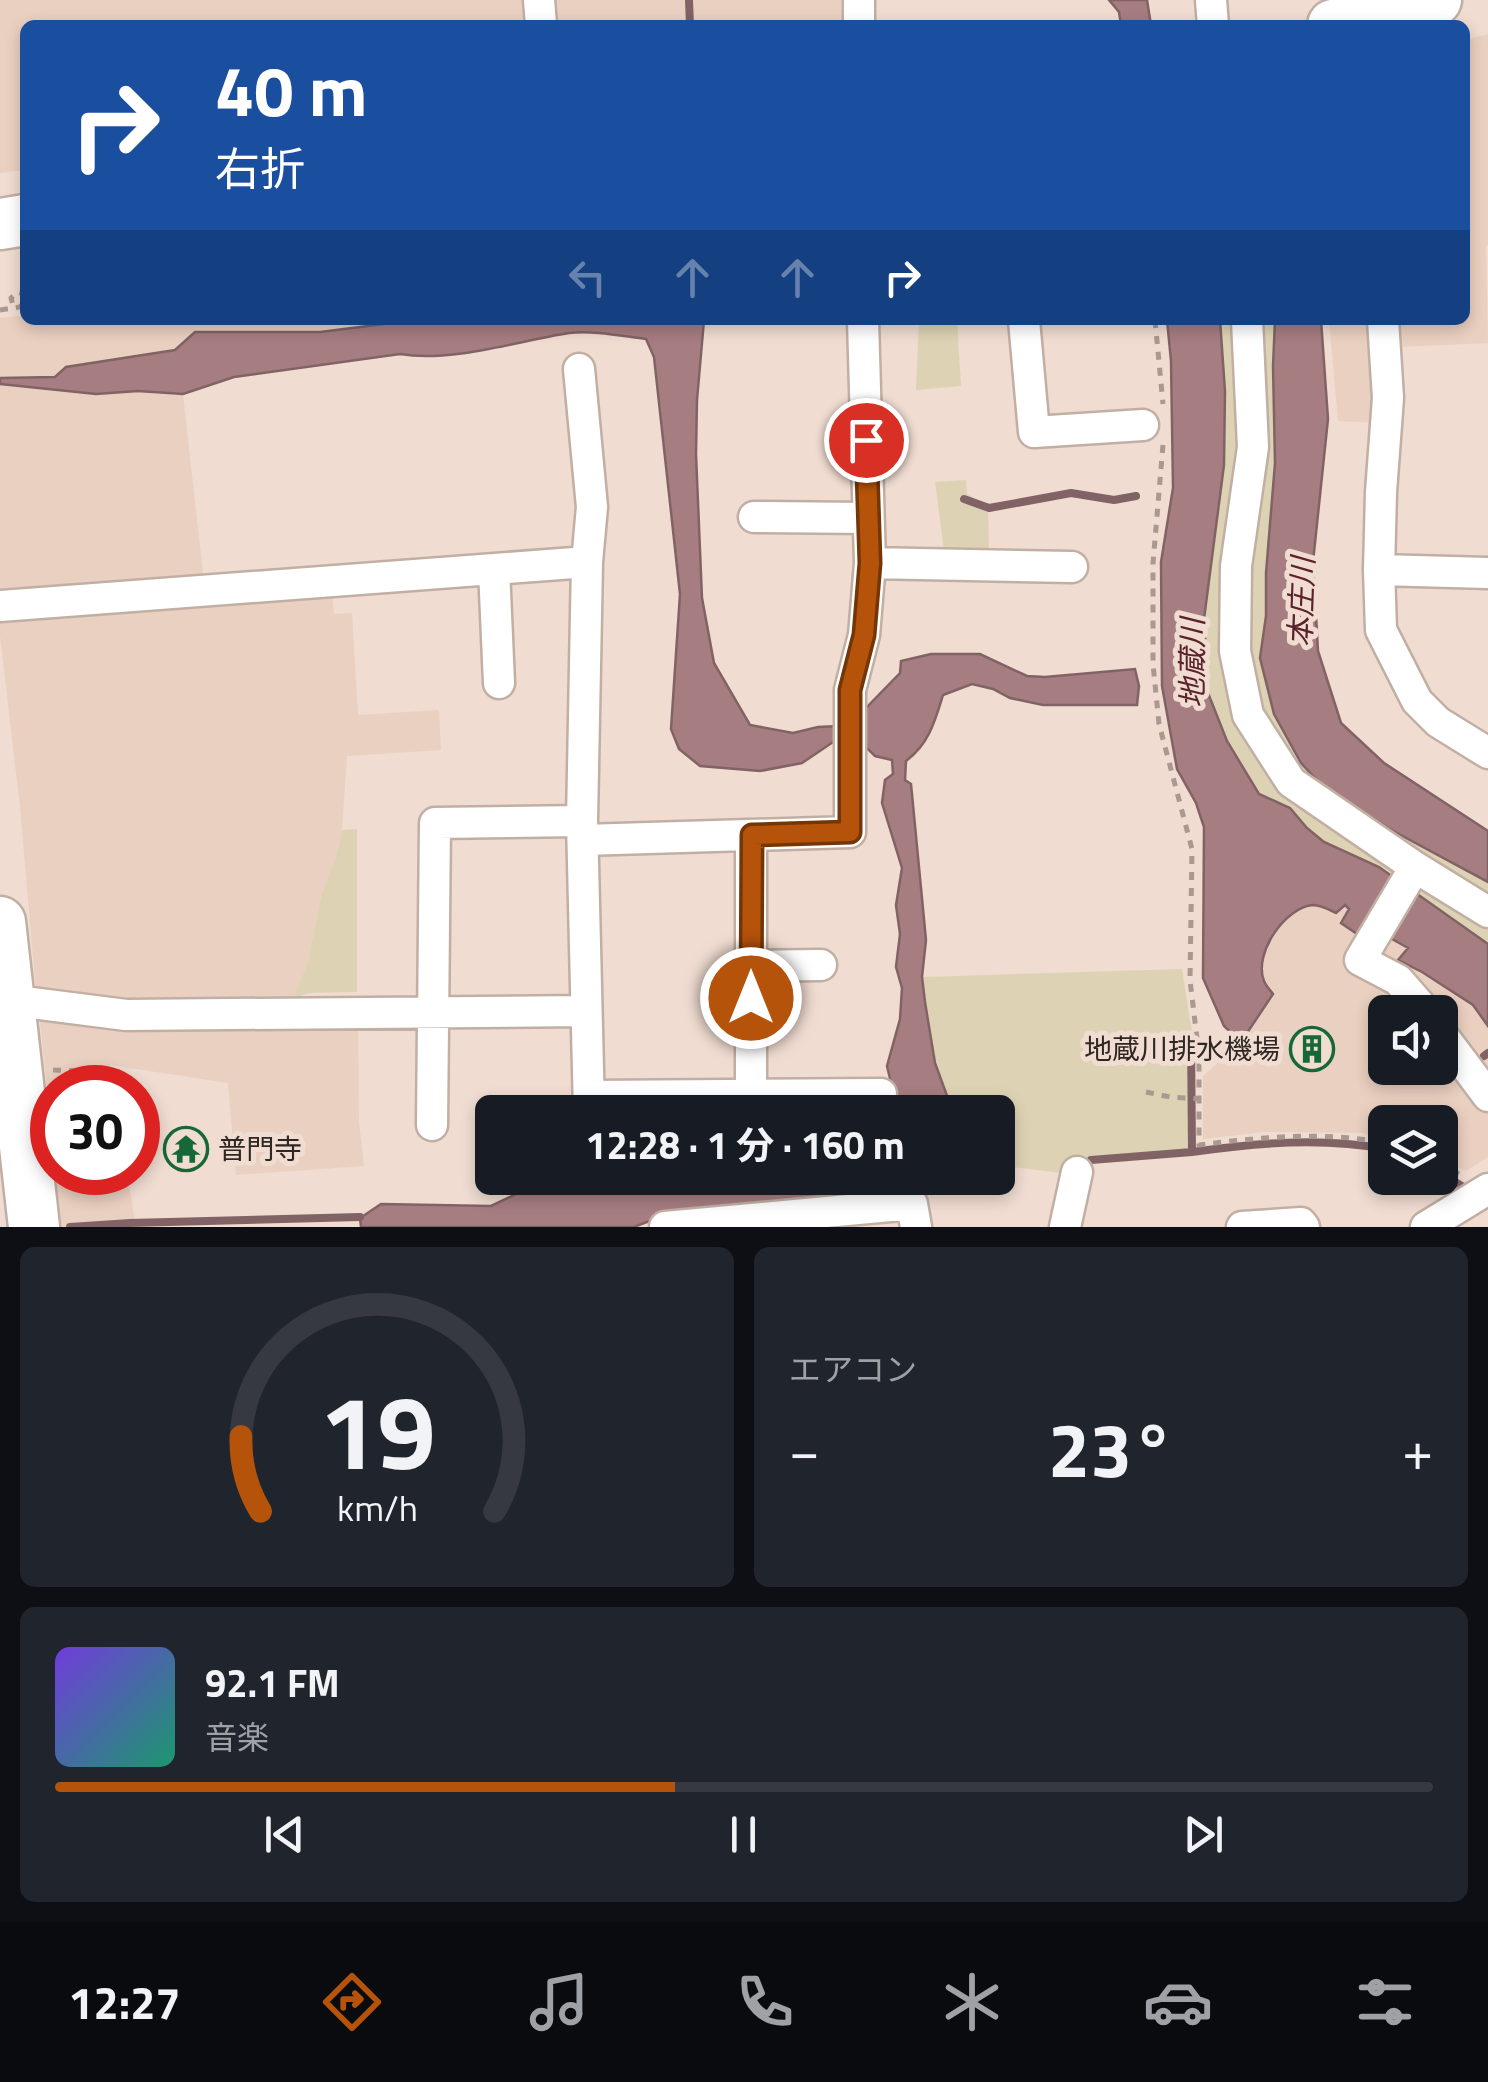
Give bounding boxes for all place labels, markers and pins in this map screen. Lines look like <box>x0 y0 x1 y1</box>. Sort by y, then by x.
pin <box>824 398 909 483</box>
building icon: 地蔵川排水機場 <box>1289 1026 1335 1072</box>
place label: 地蔵川排水機場 <box>1084 1027 1280 1070</box>
temple icon: 普門寺 <box>163 1126 209 1172</box>
place label: 普門寺 <box>218 1127 302 1170</box>

